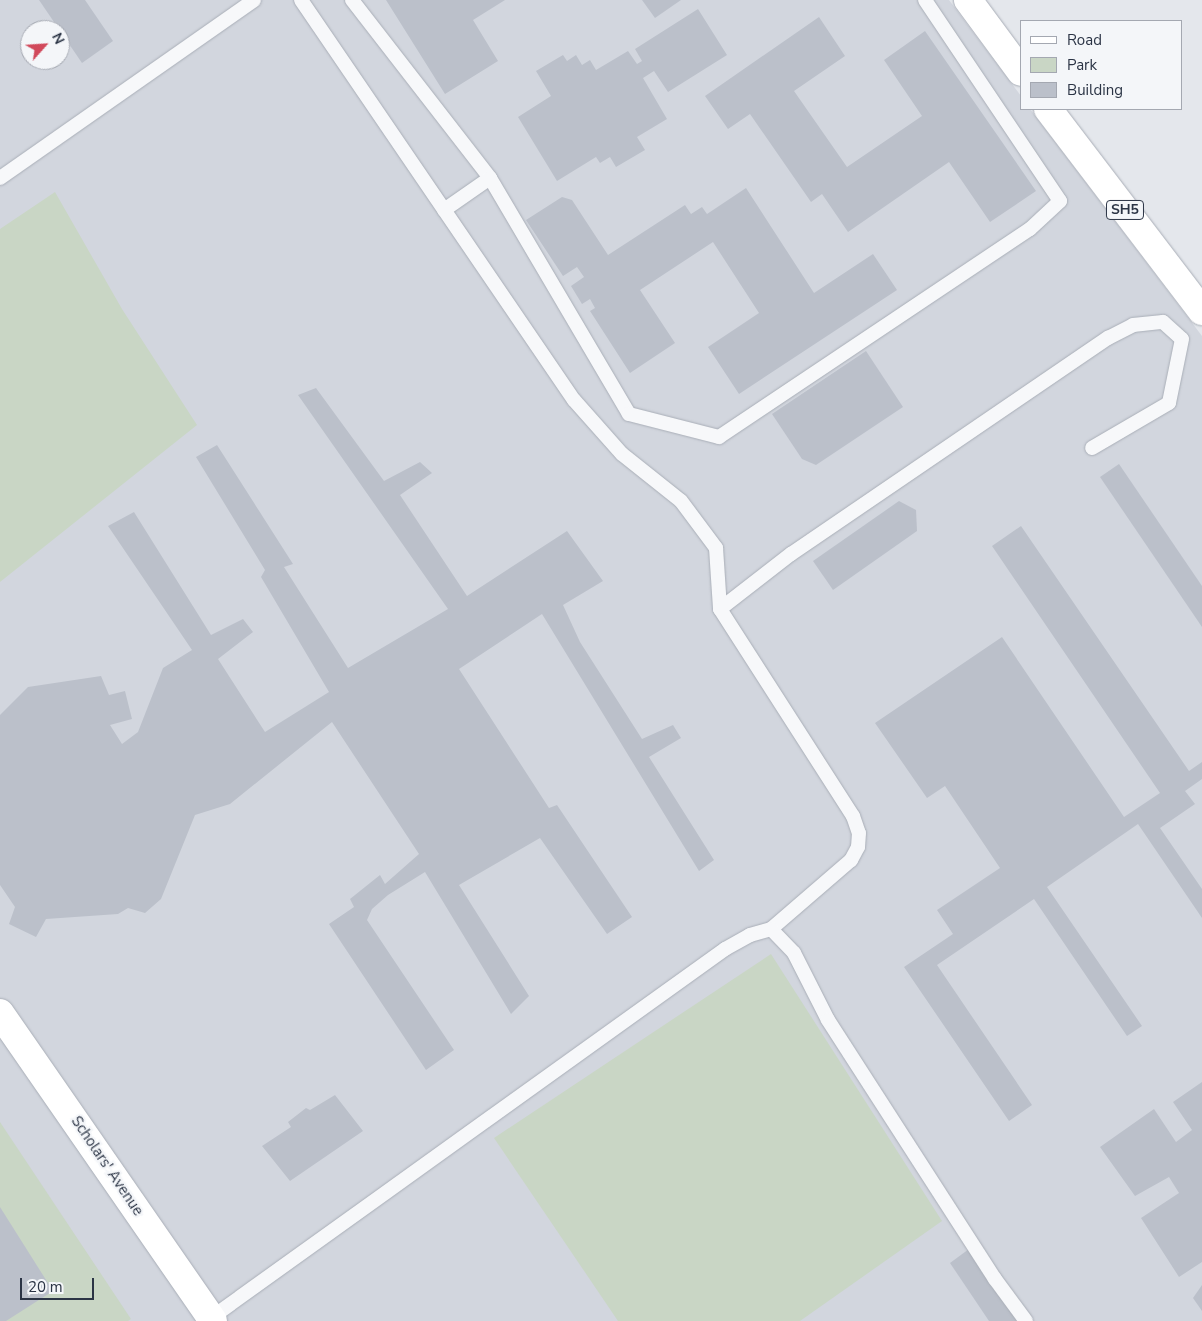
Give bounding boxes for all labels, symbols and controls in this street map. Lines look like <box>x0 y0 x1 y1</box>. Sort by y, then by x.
north arrow <box>20 20 70 70</box>
legend <box>1020 20 1182 110</box>
text: N <box>47 30 69 48</box>
text: Road <box>1067 30 1102 50</box>
text: Park <box>1067 55 1097 75</box>
text: Building <box>1067 80 1123 100</box>
road number: SH5 <box>1105 198 1145 222</box>
street label: Scholars' Avenue <box>67 1113 147 1219</box>
scale bar <box>22 1268 96 1300</box>
text: 20 m <box>28 1277 63 1297</box>

